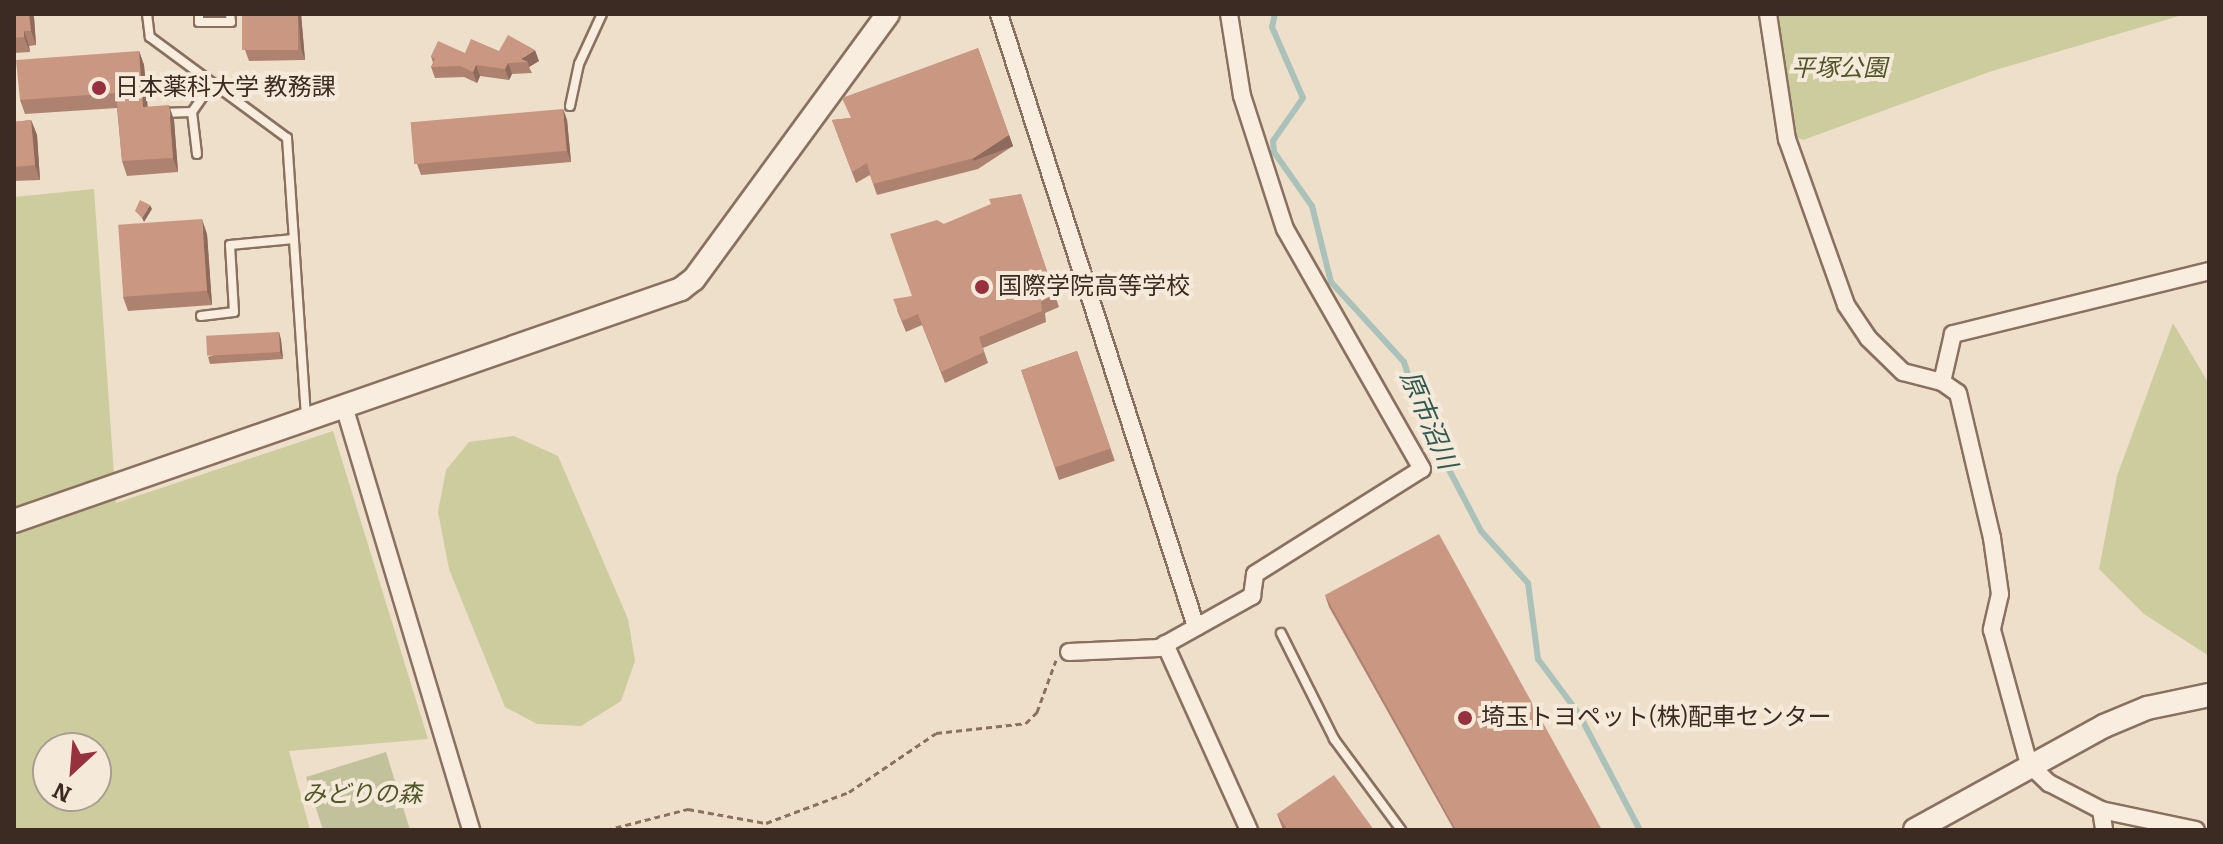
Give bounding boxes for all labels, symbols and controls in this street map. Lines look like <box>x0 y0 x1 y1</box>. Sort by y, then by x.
park label: 平塚公園 <box>1791 55 1887 83</box>
place label: 日本薬科大学 教務課 <box>115 74 336 102</box>
marker: 日本薬科大学 教務課 <box>90 79 108 97</box>
place label: 国際学院高等学校 <box>998 273 1190 301</box>
marker: 国際学院高等学校 <box>973 278 991 296</box>
water label: 原市沼川 <box>1393 366 1463 474</box>
place label: 埼玉トヨペット(株)配車センター <box>1481 704 1832 732</box>
marker: 埼玉トヨペット(株)配車センター <box>1456 709 1474 727</box>
north arrow <box>32 732 112 812</box>
text: N <box>49 776 76 808</box>
park label: みどりの森 <box>302 781 422 809</box>

